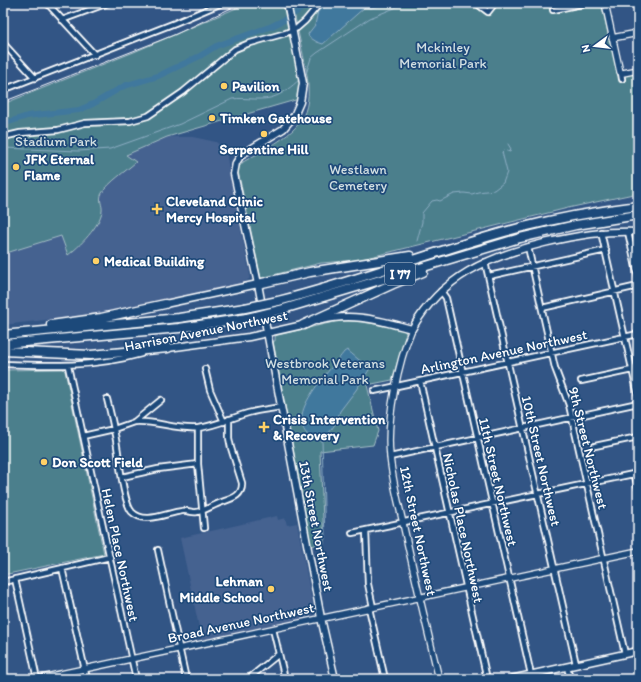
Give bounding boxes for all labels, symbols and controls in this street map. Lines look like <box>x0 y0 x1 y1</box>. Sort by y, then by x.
north arrow <box>575 26 615 66</box>
park label: Mckinley Memorial Park <box>399 39 487 72</box>
text: N <box>579 43 593 54</box>
place label: Pavilion <box>232 78 280 95</box>
marker: Pavilion <box>219 81 229 91</box>
place label: Timken Gatehouse <box>219 110 332 127</box>
marker: Timken Gatehouse <box>207 113 217 123</box>
marker: Serpentine Hill <box>259 129 269 139</box>
park label: Stadium Park <box>15 133 97 150</box>
place label: Serpentine Hill <box>220 141 309 158</box>
place label: JFK Eternal Flame <box>23 151 95 184</box>
park label: Westlawn Cemetery <box>329 161 388 194</box>
marker: JFK Eternal Flame <box>11 162 21 172</box>
place label: Cleveland Clinic Mercy Hospital <box>166 193 264 226</box>
marker: Cleveland Clinic Mercy Hospital <box>151 203 163 215</box>
place label: Medical Building <box>104 253 205 270</box>
marker: Medical Building <box>91 256 101 266</box>
road number: I 77 <box>385 263 415 285</box>
street label: Harrison Avenue Northwest <box>123 307 289 355</box>
street label: Arlington Avenue Northwest <box>419 326 589 378</box>
park label: Westbrook Veterans Memorial Park <box>265 355 385 388</box>
street label: 9th Street Northwest <box>565 385 611 511</box>
street label: 10th Street Northwest <box>518 394 564 528</box>
place label: Crisis Intervention & Recovery <box>273 411 386 444</box>
street label: 11th Street Northwest <box>475 416 521 548</box>
marker: Crisis Intervention & Recovery <box>258 421 270 433</box>
street label: Nicholas Place Northwest <box>439 452 487 604</box>
place label: Don Scott Field <box>52 454 143 471</box>
marker: Don Scott Field <box>39 457 49 467</box>
street label: 13th Street Northwest <box>295 459 337 593</box>
street label: 12th Street Northwest <box>396 465 440 597</box>
street label: Helen Place Northwest <box>98 487 142 623</box>
place label: Lehman Middle School <box>180 573 264 606</box>
marker: Lehman Middle School <box>266 584 276 594</box>
street label: Broad Avenue Northwest <box>166 599 316 647</box>

